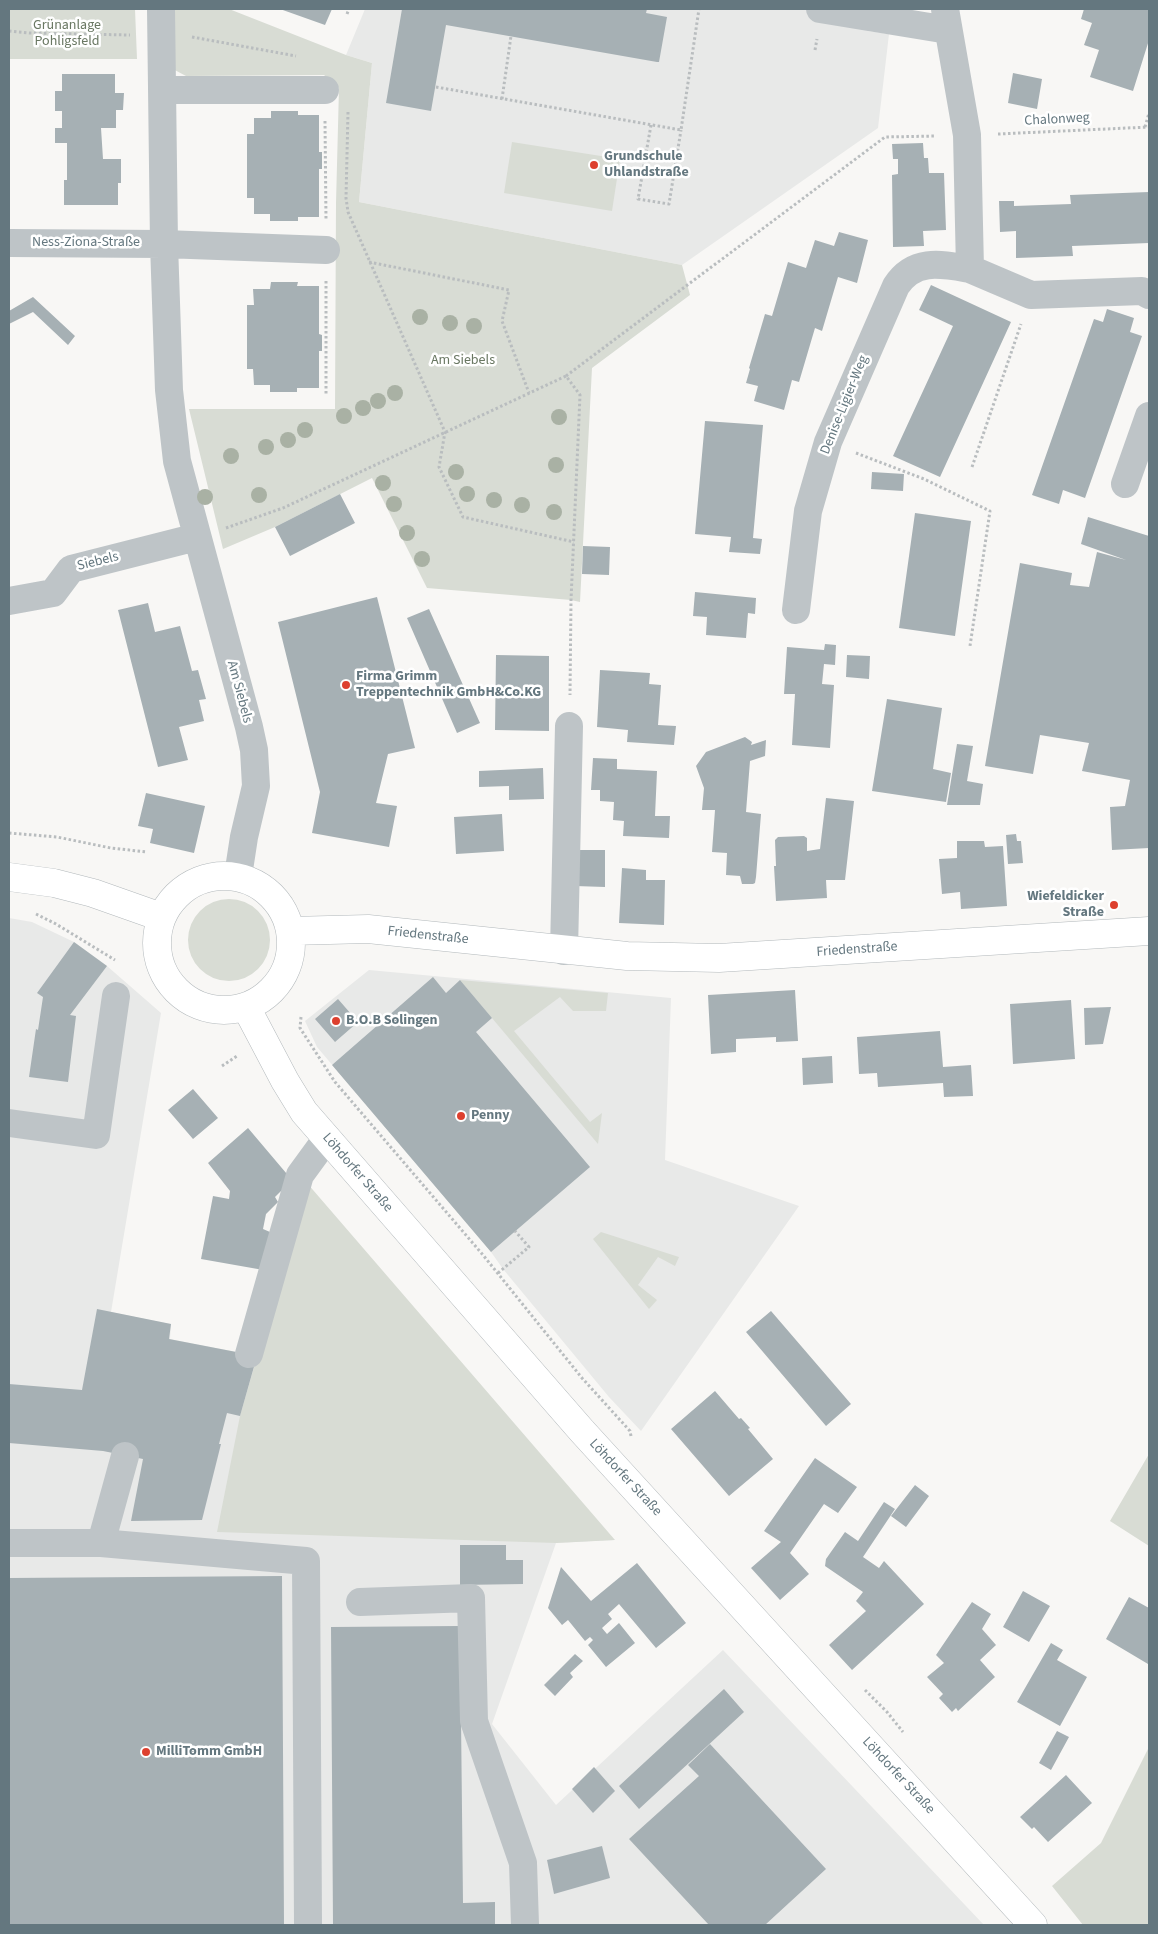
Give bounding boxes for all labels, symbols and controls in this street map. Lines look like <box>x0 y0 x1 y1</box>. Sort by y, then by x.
park label: Grünanlage Pohligsfeld <box>33 18 101 50</box>
street label: Chalonweg <box>1024 110 1090 130</box>
place label: Grundschule Uhlandstraße <box>604 149 689 182</box>
marker: Grundschule Uhlandstraße <box>588 159 600 171</box>
street label: Ness-Ziona-Straße <box>32 235 140 251</box>
park label: Am Siebels <box>431 353 495 369</box>
street label: Denise-Ligier-Weg <box>817 353 873 457</box>
street label: Siebels <box>76 549 120 575</box>
street label: Am Siebels <box>223 659 255 725</box>
place label: Firma Grimm Treppentechnik GmbH&Co.KG <box>356 669 541 702</box>
marker: Firma Grimm Treppentechnik GmbH&Co.KG <box>340 679 352 691</box>
place label: Wiefeldicker Straße <box>1027 889 1104 922</box>
marker: Wiefeldicker Straße <box>1108 899 1120 911</box>
street label: Friedenstraße <box>387 923 469 949</box>
street label: Friedenstraße <box>816 939 898 961</box>
place label: B.O.B Solingen <box>346 1013 438 1029</box>
marker: B.O.B Solingen <box>330 1015 342 1027</box>
place label: Penny <box>471 1108 510 1124</box>
marker: Penny <box>455 1110 467 1122</box>
street label: Löhdorfer Straße <box>318 1130 396 1216</box>
street label: Löhdorfer Straße <box>585 1436 665 1520</box>
street label: Löhdorfer Straße <box>858 1734 938 1818</box>
place label: MilliTomm GmbH <box>156 1744 262 1760</box>
marker: MilliTomm GmbH <box>140 1746 152 1758</box>

